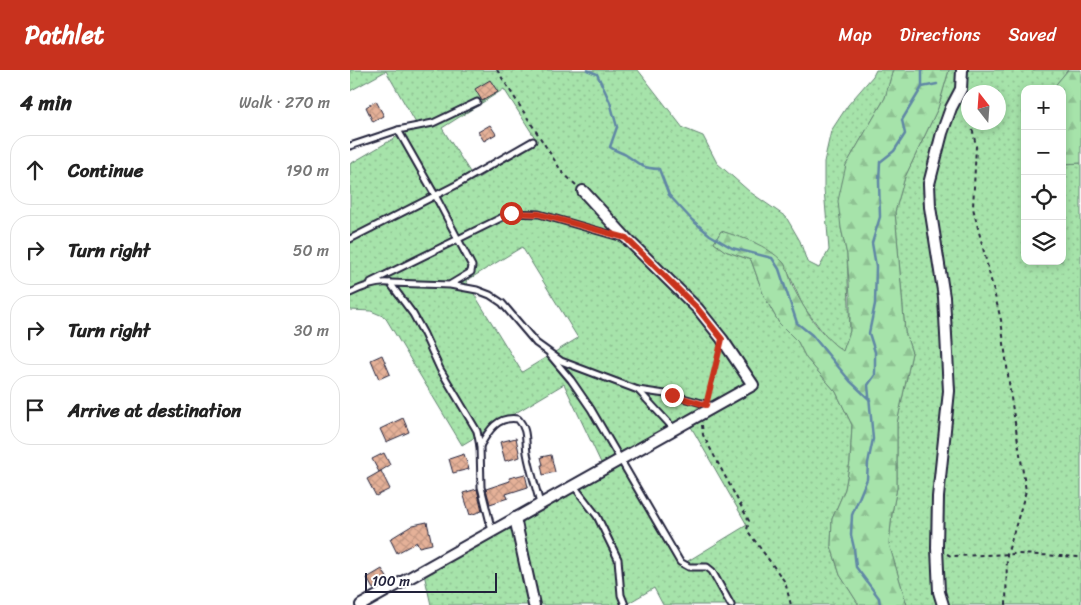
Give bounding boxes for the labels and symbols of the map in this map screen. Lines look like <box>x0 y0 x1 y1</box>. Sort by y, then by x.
north arrow <box>961 85 1006 130</box>
route start <box>500 202 523 225</box>
route end <box>661 384 684 407</box>
scale bar <box>365 570 498 593</box>

